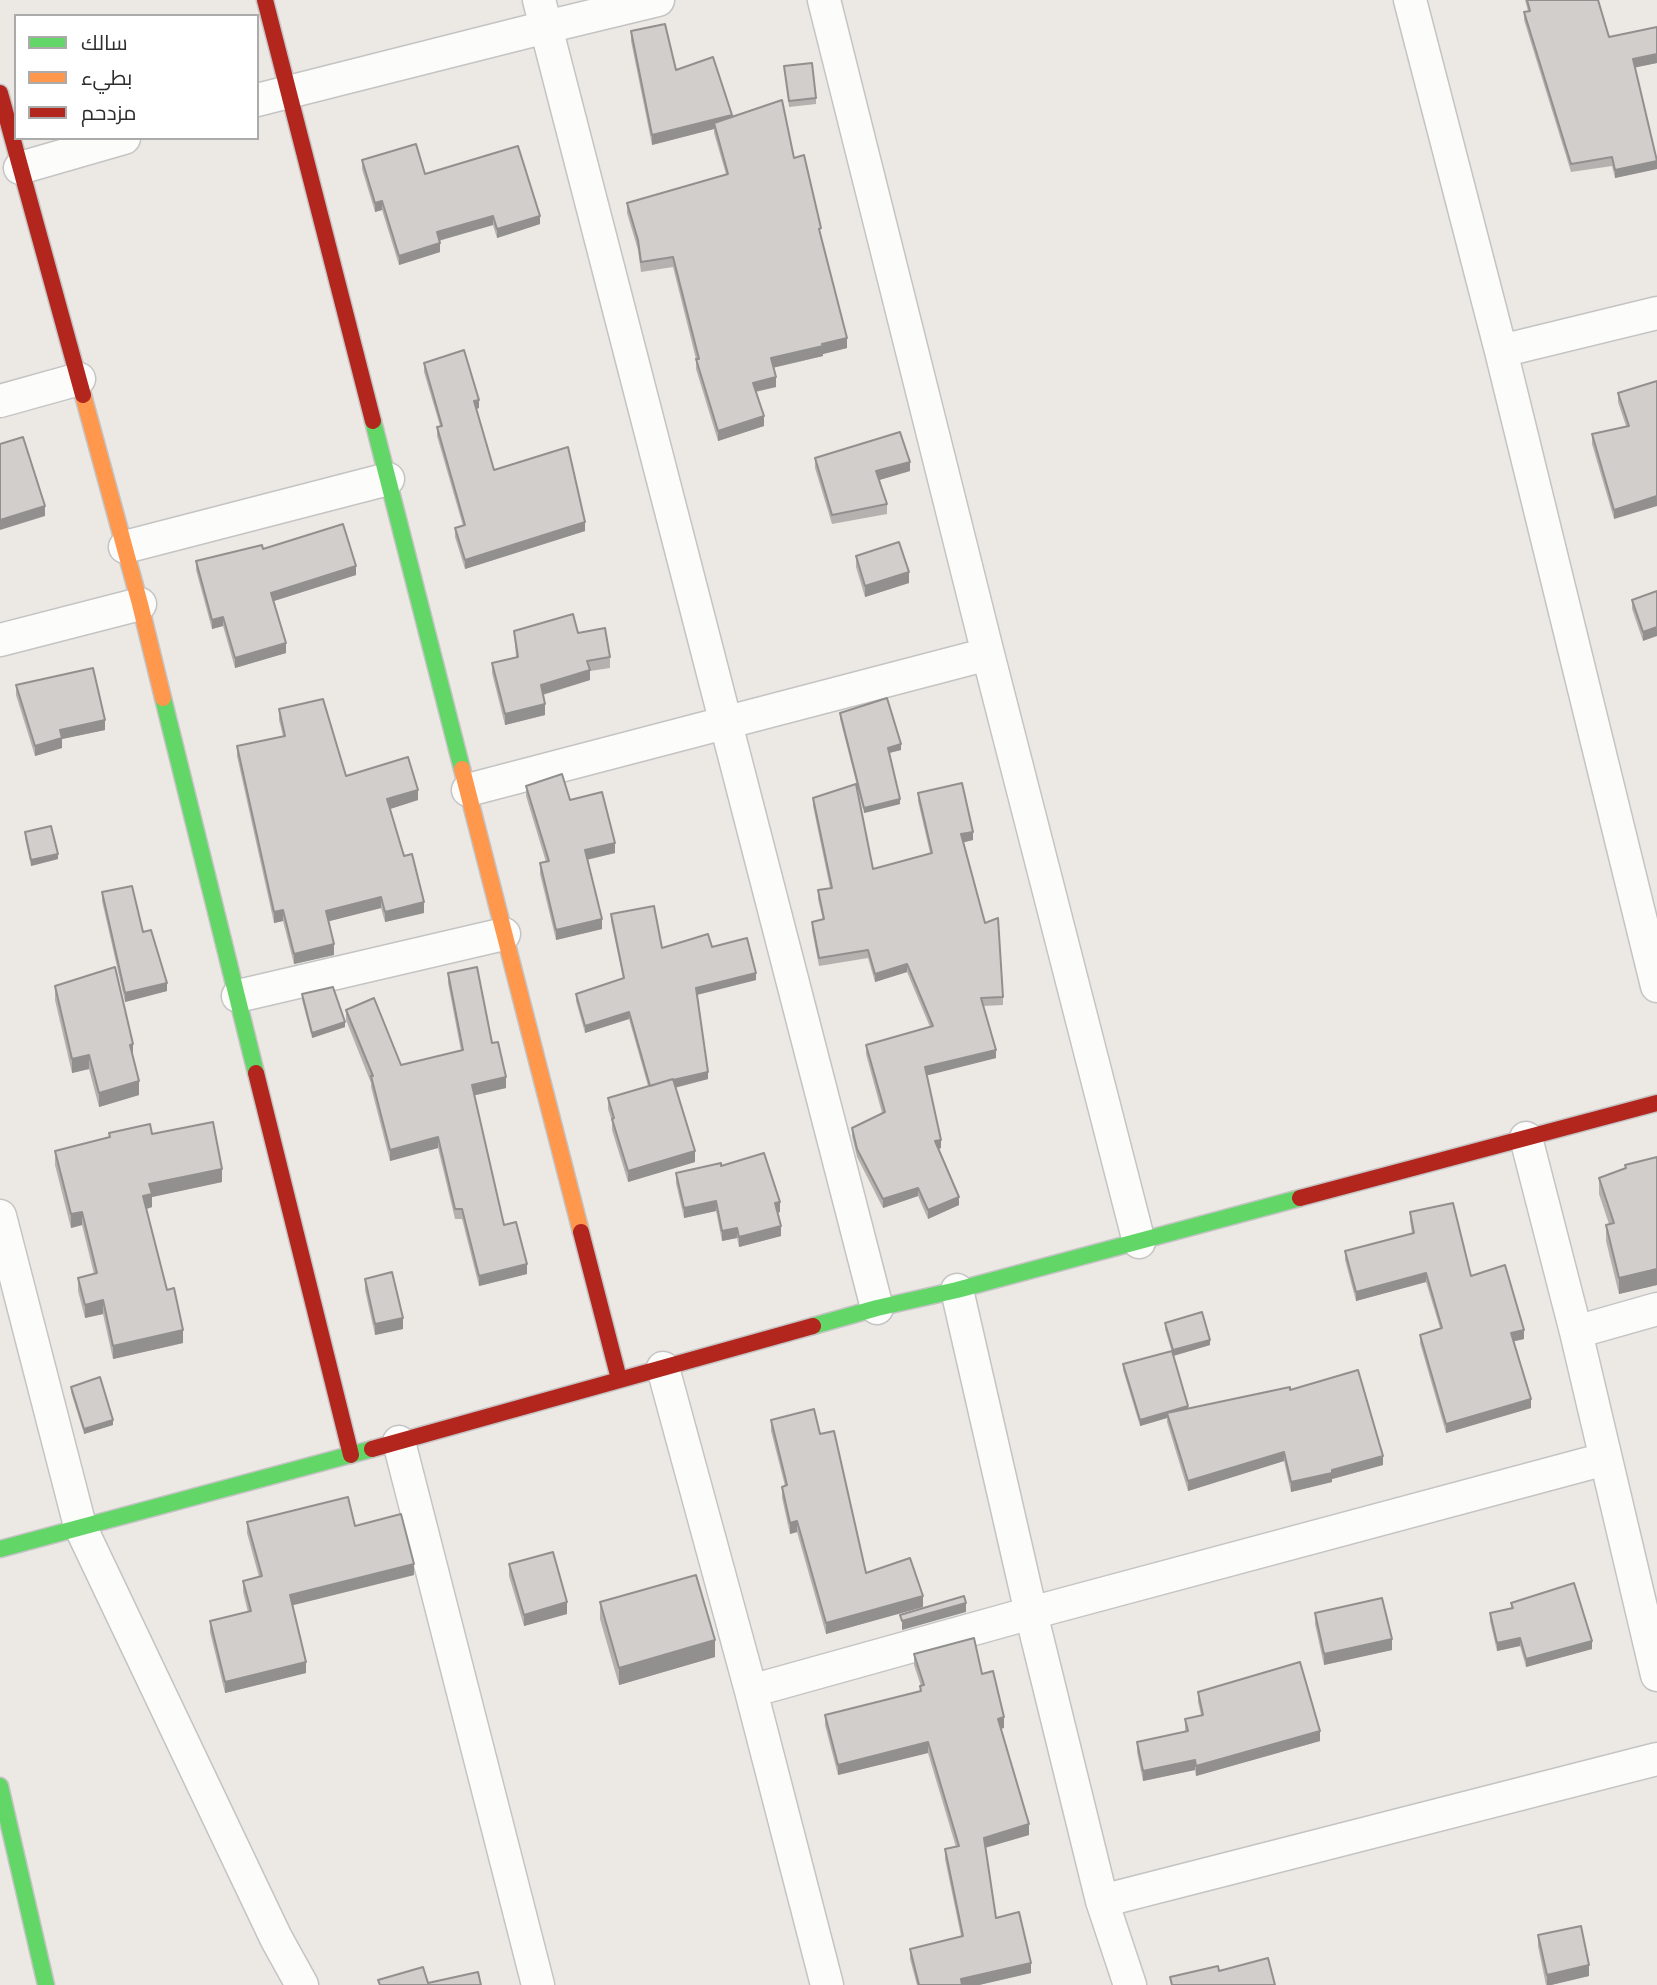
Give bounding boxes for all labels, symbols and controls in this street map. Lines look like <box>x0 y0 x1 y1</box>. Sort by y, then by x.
legend <box>14 14 259 140</box>
text: سالك <box>81 31 128 56</box>
text: بطيء <box>81 66 132 91</box>
text: مزدحم <box>81 101 136 126</box>

